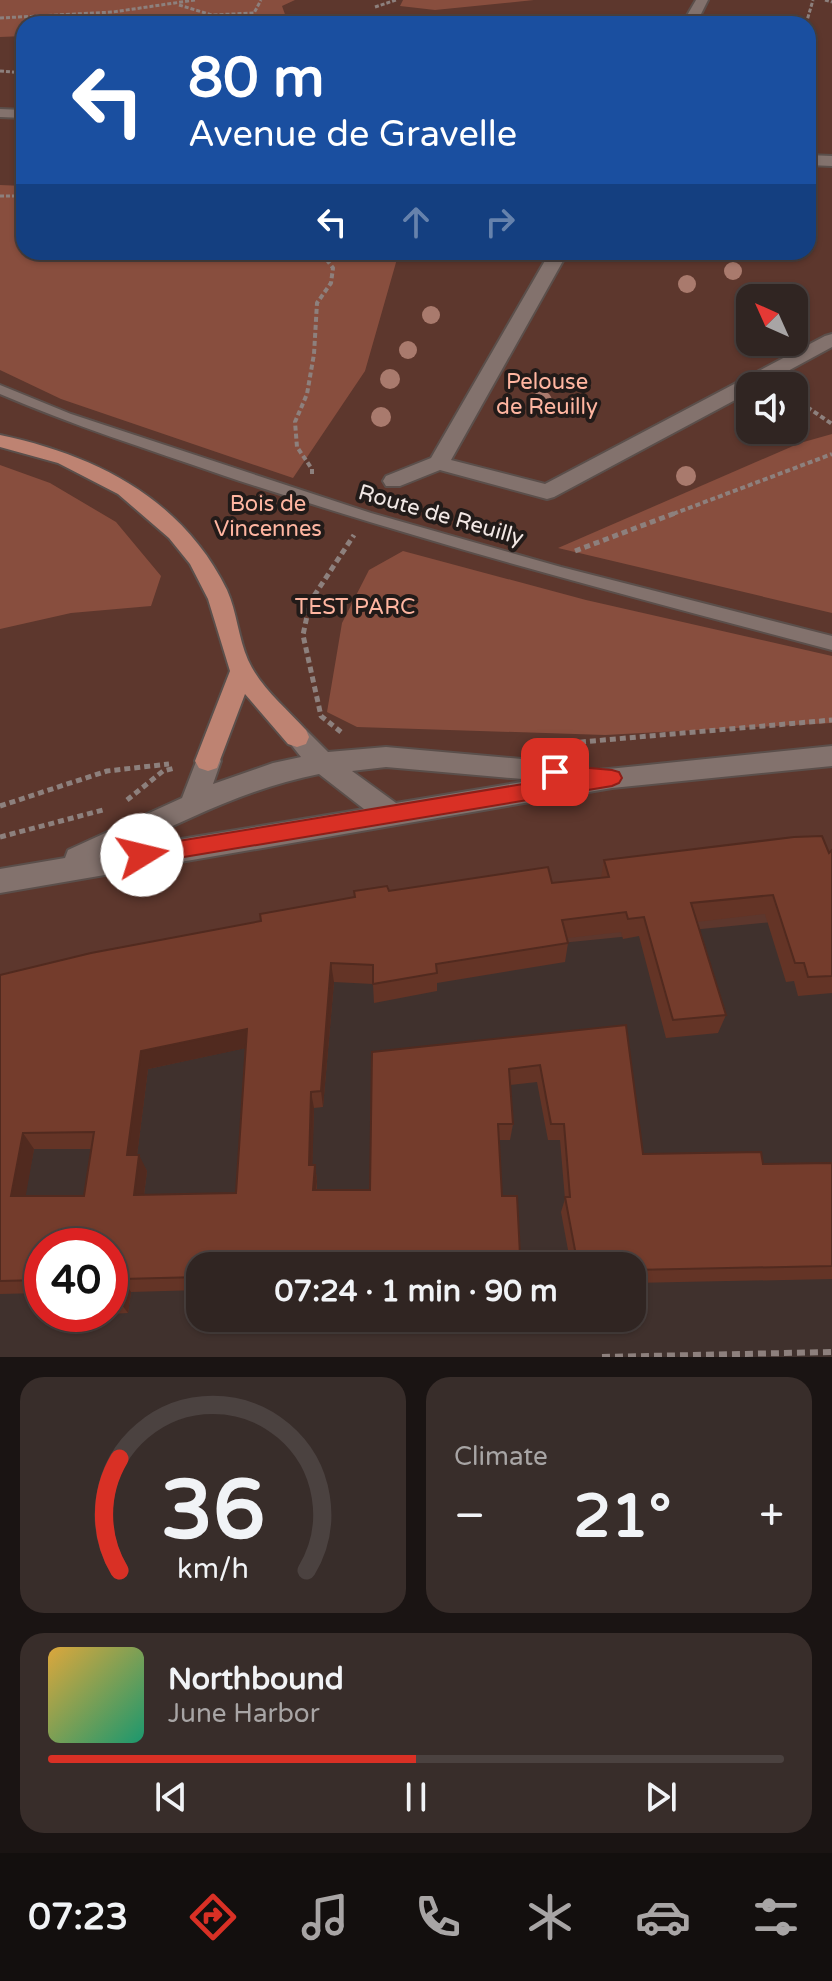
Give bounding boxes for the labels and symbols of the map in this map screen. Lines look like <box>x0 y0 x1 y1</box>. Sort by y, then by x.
north arrow <box>736 284 808 356</box>
park label: Pelouse de Reuilly <box>496 369 598 420</box>
street label: Route de Reuilly <box>355 479 527 551</box>
park label: Bois de Vincennes <box>214 491 322 542</box>
park label: TEST PARC <box>295 594 415 620</box>
pin <box>521 738 589 806</box>
position arrow <box>100 813 184 897</box>
speed limit sign: 40 <box>24 1228 128 1332</box>

